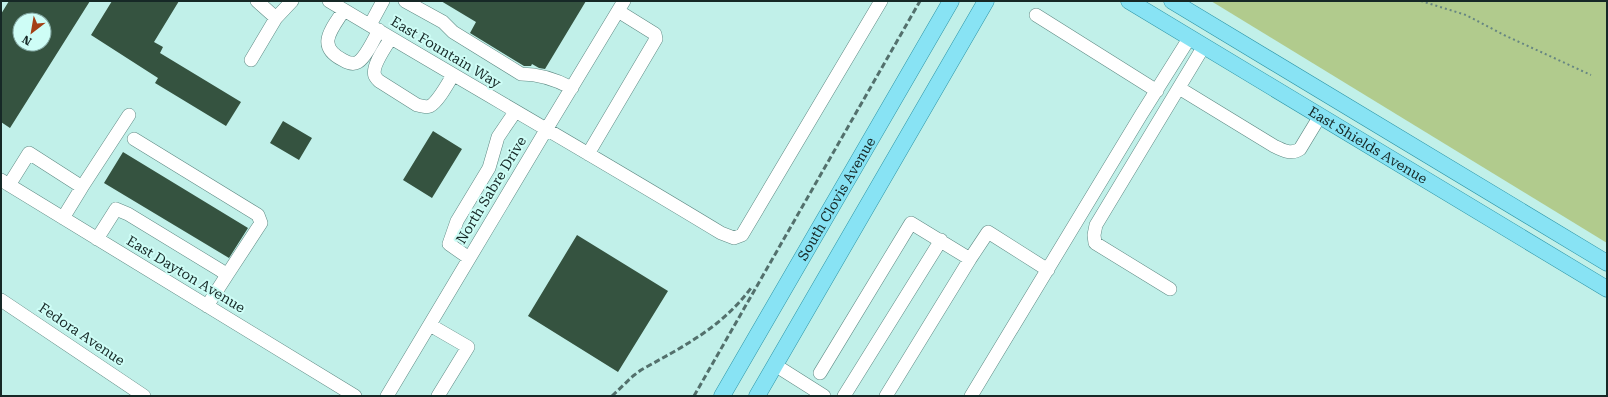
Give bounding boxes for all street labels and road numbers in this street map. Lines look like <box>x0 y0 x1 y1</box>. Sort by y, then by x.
street label: East Fountain Way <box>388 13 504 91</box>
street label: East Shields Avenue <box>1306 103 1430 187</box>
street label: North Sabre Drive <box>453 133 529 247</box>
street label: South Clovis Avenue <box>794 134 879 263</box>
street label: East Dayton Avenue <box>124 232 248 316</box>
street label: Fedora Avenue <box>36 299 128 369</box>

